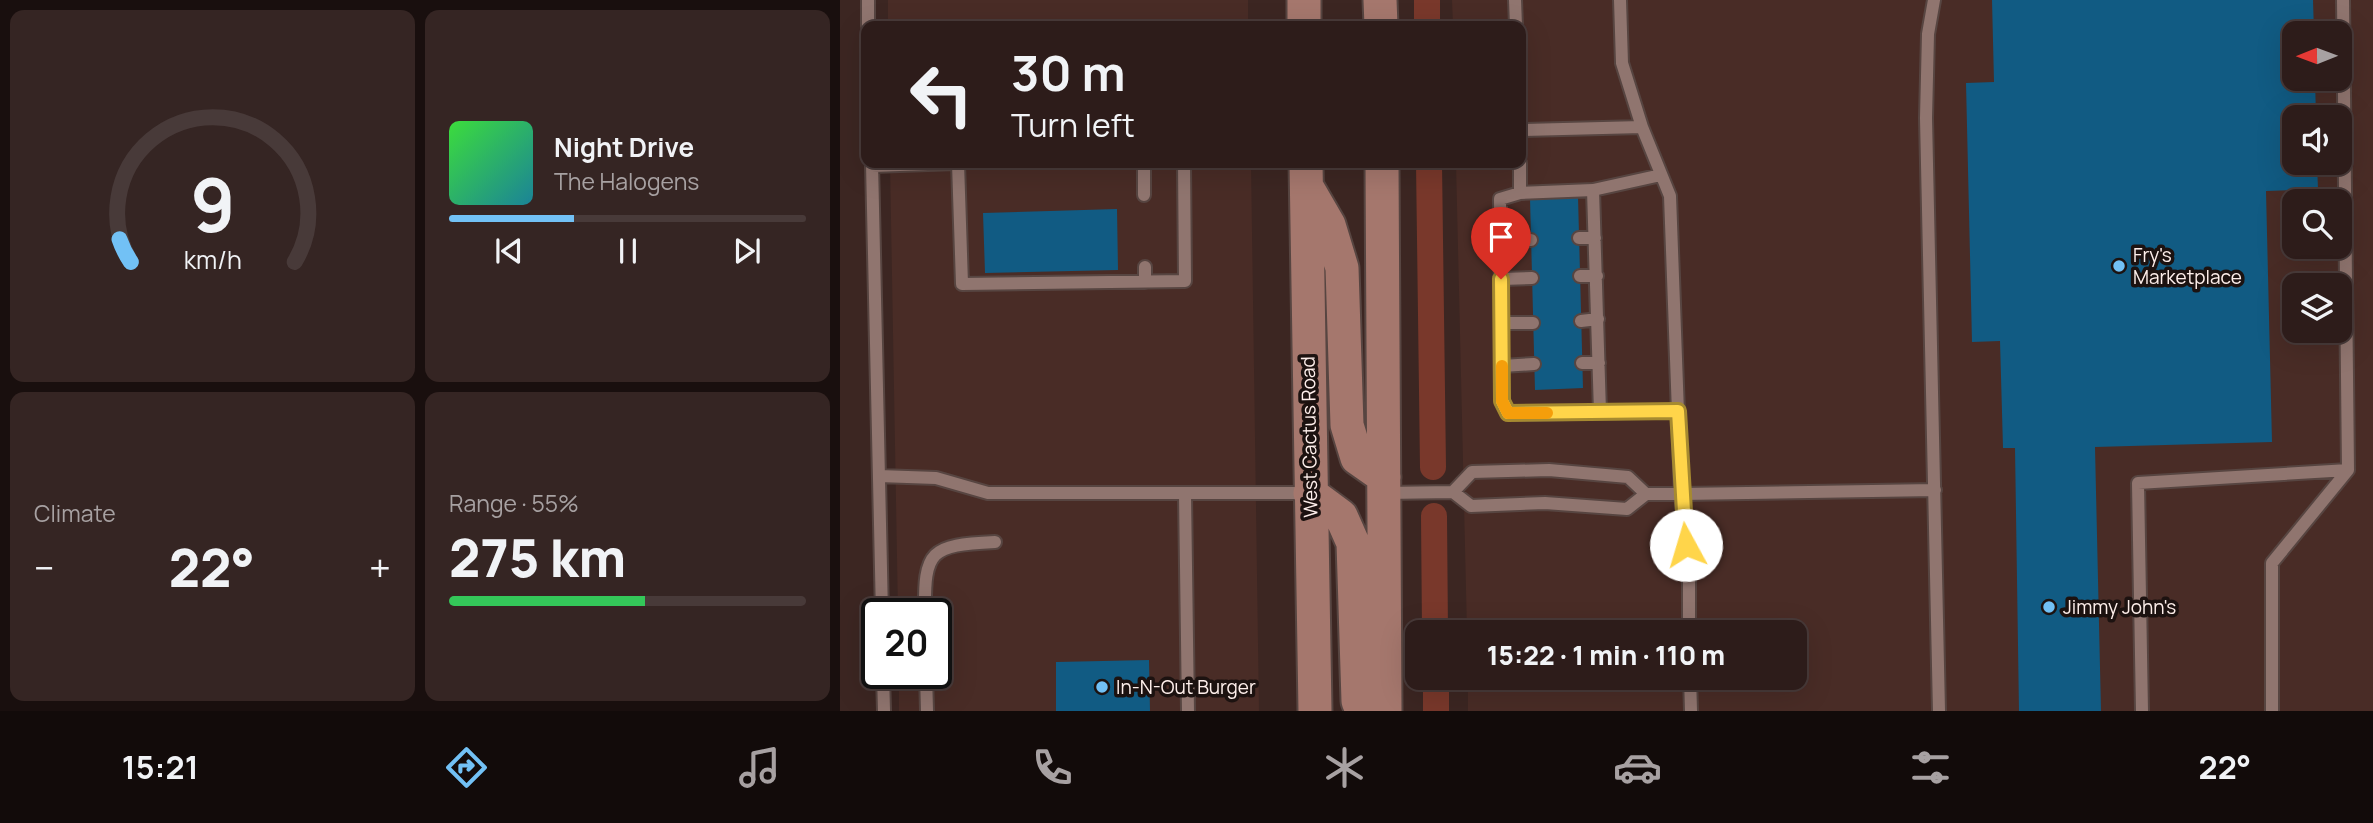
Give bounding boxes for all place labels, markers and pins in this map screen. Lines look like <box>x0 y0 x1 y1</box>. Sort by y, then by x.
pin <box>1471 207 1531 279</box>
place label: Fry's Marketplace <box>2133 242 2242 290</box>
marker: Fry's Marketplace <box>2111 258 2127 274</box>
place label: Jimmy John's <box>2063 594 2176 620</box>
marker: Jimmy John's <box>2041 599 2057 615</box>
place label: In-N-Out Burger <box>1116 674 1256 700</box>
marker: In-N-Out Burger <box>1094 679 1110 695</box>

